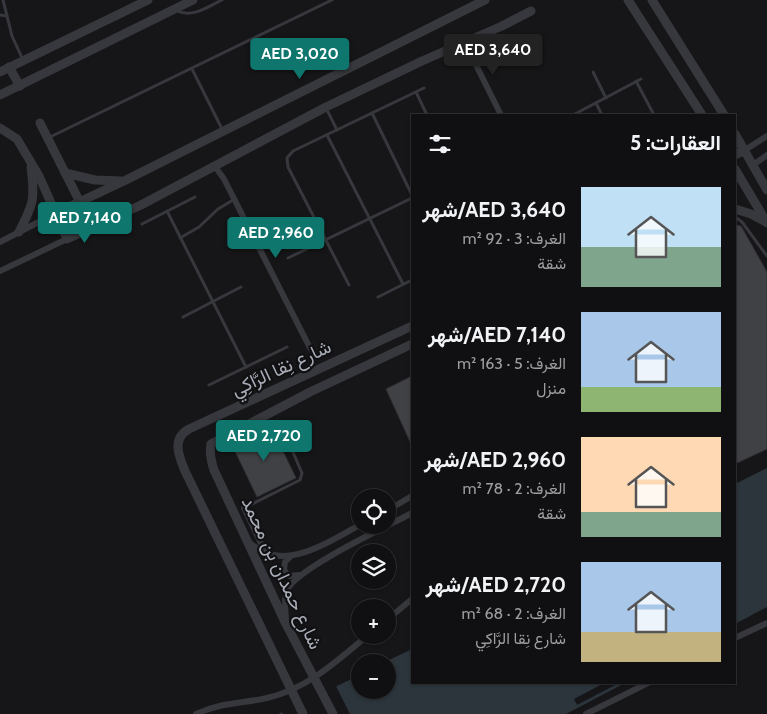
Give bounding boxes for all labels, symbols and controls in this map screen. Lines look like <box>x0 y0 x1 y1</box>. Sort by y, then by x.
pin: AED 3,640 <box>436 34 550 76</box>
pin: AED 3,020 <box>243 38 357 80</box>
text: AED 3,640 <box>455 40 531 59</box>
text: AED 3,020 <box>261 44 339 63</box>
icon: filters <box>426 130 454 158</box>
text: العقارات: 5 <box>630 130 721 155</box>
text: AED 3,640/شهر <box>422 197 566 222</box>
pin: AED 7,140 <box>28 202 142 244</box>
icon: home <box>621 207 681 267</box>
text: AED 7,140 <box>49 208 121 227</box>
pin: AED 2,960 <box>219 216 333 259</box>
text: AED 2,960 <box>238 223 314 242</box>
text: الغرف: 3 · 92 m² <box>463 229 566 248</box>
text: شقة <box>537 254 566 273</box>
text: AED 7,140/شهر <box>428 322 566 347</box>
icon: home <box>621 332 681 392</box>
street label: شارع نِقا الرَّاكِي <box>227 335 336 405</box>
text: الغرف: 5 · 163 m² <box>457 354 566 373</box>
text: منزل <box>536 379 566 398</box>
pin: AED 2,720 <box>207 420 321 462</box>
text: AED 2,720 <box>227 426 301 445</box>
text: AED 2,960/شهر <box>424 447 566 472</box>
icon: home <box>621 457 681 517</box>
text: الغرف: 2 · 78 m² <box>463 479 566 498</box>
map controls <box>351 489 396 699</box>
button: locate <box>351 489 396 534</box>
street label: شارع حمدان بن محمد <box>236 493 327 653</box>
text: شقة <box>537 504 566 523</box>
button: layers <box>351 544 396 589</box>
text: AED 2,720/شهر <box>425 572 566 597</box>
icon: home <box>621 582 681 642</box>
button: + <box>351 599 396 644</box>
text: الغرف: 2 · 68 m² <box>461 604 566 623</box>
text: شارع نِقا الرَّاكِي <box>475 629 566 648</box>
button: − <box>351 654 396 699</box>

